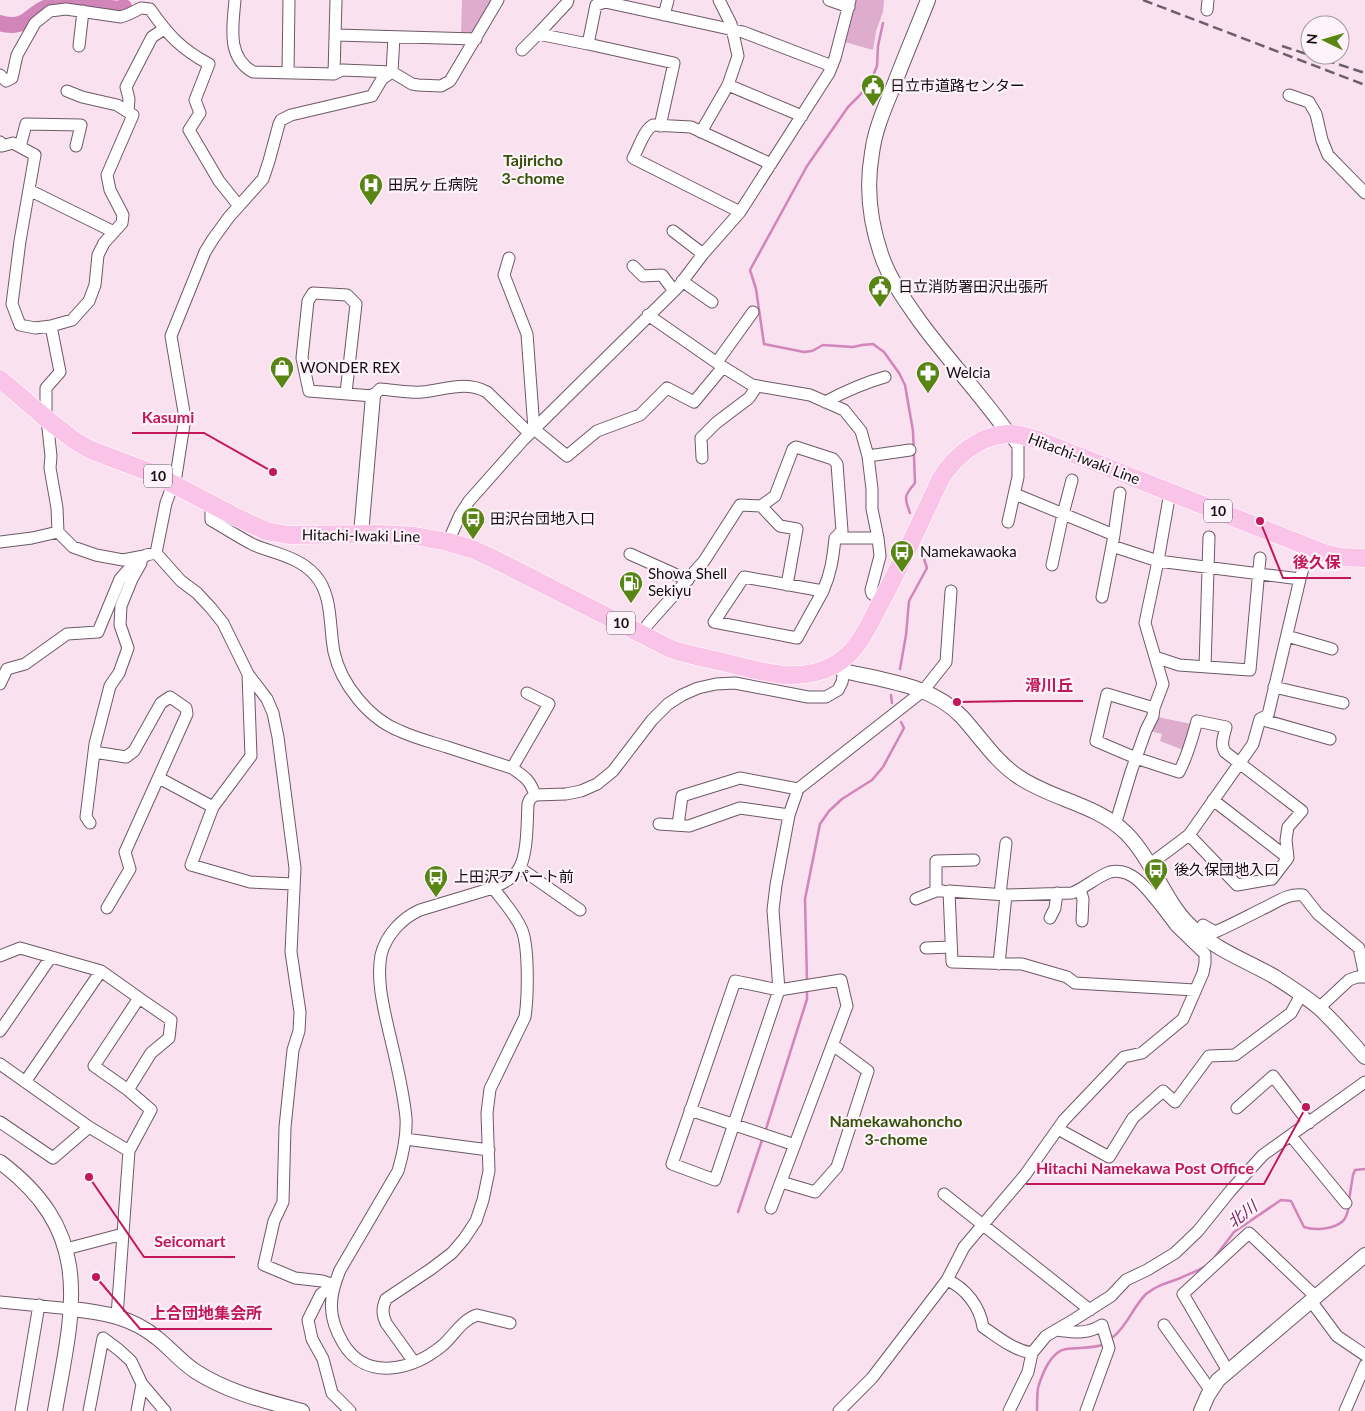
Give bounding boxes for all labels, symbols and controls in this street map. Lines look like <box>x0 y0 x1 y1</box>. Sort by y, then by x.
north arrow <box>1300 15 1350 65</box>
text: N <box>1303 33 1320 45</box>
public building icon: 日立市道路センター <box>860 73 886 107</box>
place label: 日立市道路センター <box>890 76 1025 94</box>
district label: Tajiricho 3-chome <box>501 150 565 187</box>
hospital icon: 田尻ヶ丘病院 <box>358 172 384 206</box>
place label: 田尻ヶ丘病院 <box>388 175 478 193</box>
public building icon: 日立消防署田沢出張所 <box>867 274 893 308</box>
place label: 日立消防署田沢出張所 <box>898 277 1048 295</box>
shop icon: WONDER REX <box>269 355 295 389</box>
place label: WONDER REX <box>300 358 400 376</box>
pharmacy icon: Welcia <box>915 360 941 394</box>
place label: Welcia <box>946 363 990 381</box>
callout: Kasumi <box>132 402 204 433</box>
text: Kasumi <box>142 407 194 426</box>
street label: Hitachi-Iwaki Line <box>1026 428 1143 488</box>
road number: 10 <box>144 464 172 488</box>
road number: 10 <box>1204 500 1232 522</box>
bus stop icon: 田沢台団地入口 <box>460 506 486 540</box>
place label: 田沢台団地入口 <box>490 509 595 527</box>
street label: Hitachi-Iwaki Line <box>302 525 420 545</box>
bus stop icon: Namekawaoka <box>889 539 915 573</box>
place label: Namekawaoka <box>920 542 1017 560</box>
callout: 後久保 <box>1283 547 1351 578</box>
text: 後久保 <box>1293 552 1341 571</box>
place label: Showa Shell Sekiyu <box>648 564 727 599</box>
fuel station icon: Showa Shell Sekiyu <box>618 570 644 604</box>
road number: 10 <box>607 612 635 634</box>
callout: 滑川丘 <box>1015 670 1083 701</box>
text: 滑川丘 <box>1025 675 1073 694</box>
bus stop icon: 後久保団地入口 <box>1143 857 1169 891</box>
place label: 後久保団地入口 <box>1174 860 1279 878</box>
bus stop icon: 上田沢アパート前 <box>423 864 449 898</box>
place label: 上田沢アパート前 <box>454 867 574 885</box>
district label: Namekawahoncho 3-chome <box>830 1111 962 1148</box>
callout: Hitachi Namekawa Post Office <box>1026 1153 1264 1184</box>
text: Hitachi Namekawa Post Office <box>1036 1158 1254 1177</box>
water label: 北川 <box>1223 1195 1262 1231</box>
callout: Seicomart <box>144 1226 235 1257</box>
text: Seicomart <box>154 1231 226 1250</box>
callout: 上合団地集会所 <box>140 1298 272 1329</box>
text: 上合団地集会所 <box>150 1303 262 1322</box>

